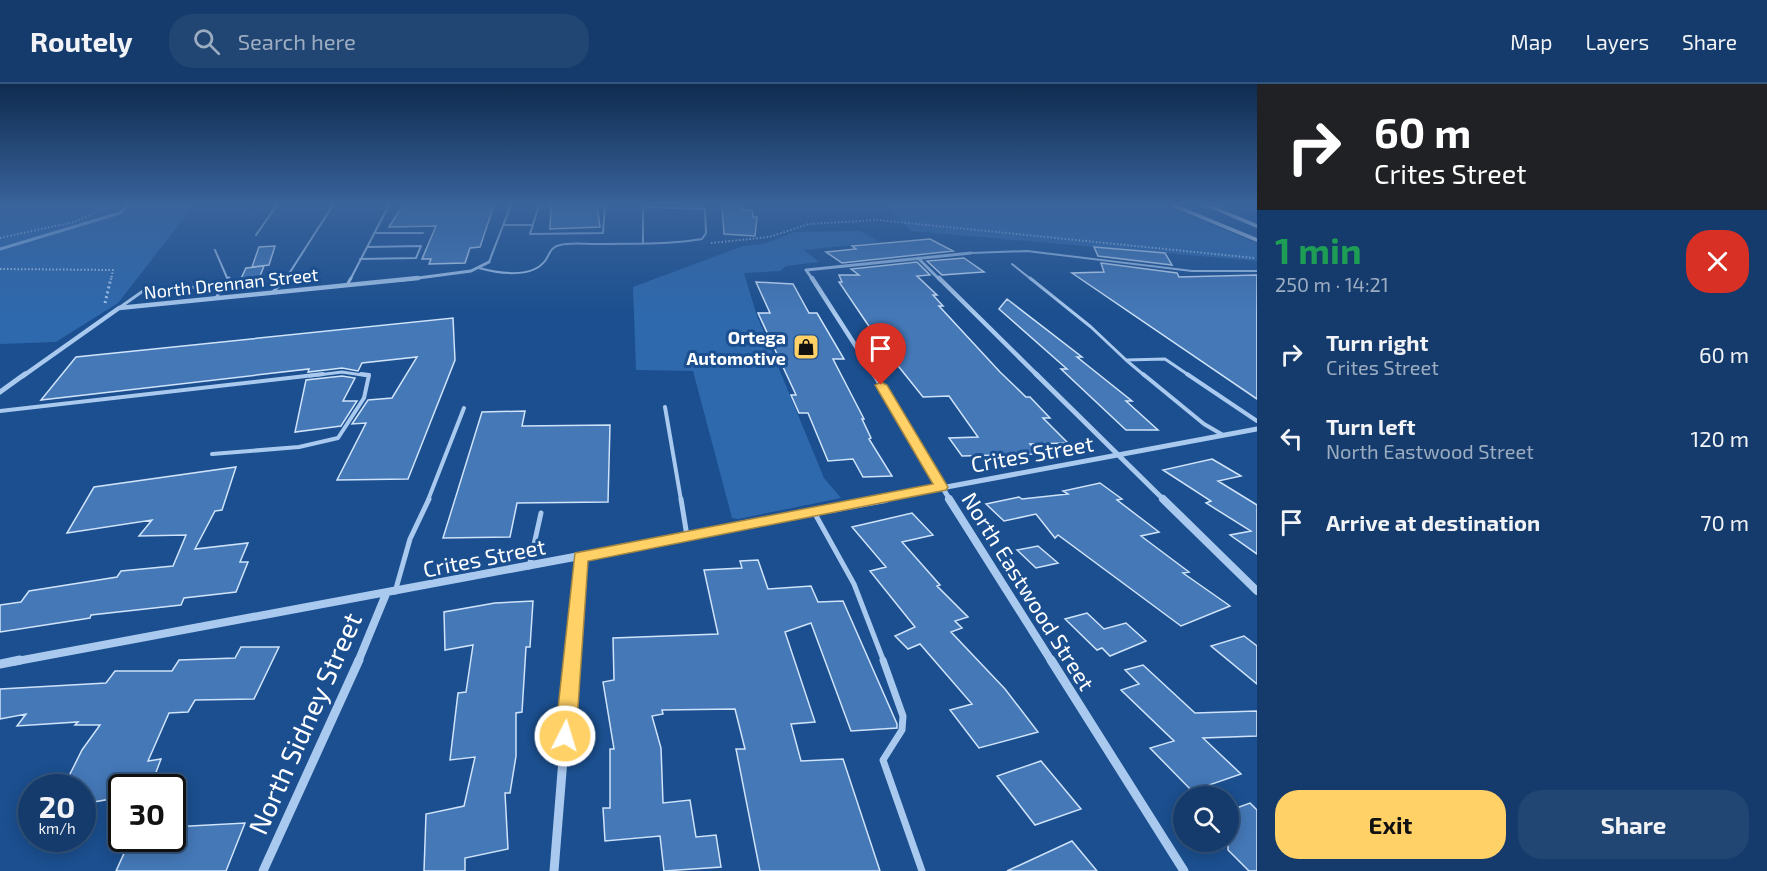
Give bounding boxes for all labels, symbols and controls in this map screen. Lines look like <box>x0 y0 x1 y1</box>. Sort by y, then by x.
search box <box>169 14 589 68</box>
text: Routely <box>30 24 133 58</box>
icon: search <box>190 25 223 58</box>
text: Search here <box>238 28 356 54</box>
text: Map <box>1510 29 1552 54</box>
text: Layers <box>1585 29 1649 54</box>
text: Share <box>1682 29 1737 54</box>
text: 60 m <box>1374 106 1471 156</box>
icon: right <box>1275 108 1353 186</box>
text: Crites Street <box>1374 157 1526 189</box>
text: 1 min <box>1275 228 1362 271</box>
button: close <box>1686 230 1749 293</box>
street label: North Drennan Street <box>143 263 319 303</box>
text: 250 m · 14:21 <box>1275 272 1389 296</box>
pin <box>855 323 906 385</box>
place label: Ortega Automotive <box>687 326 786 369</box>
text: Turn right <box>1326 329 1428 355</box>
shop icon: Ortega Automotive <box>791 332 821 362</box>
icon: arrive <box>864 332 897 365</box>
icon: right <box>1275 338 1308 371</box>
text: 60 m <box>1699 341 1749 367</box>
text: Crites Street <box>1326 355 1439 379</box>
text: Turn left <box>1326 413 1415 439</box>
icon: left <box>1275 422 1308 455</box>
text: 120 m <box>1690 425 1749 451</box>
street label: Crites Street <box>969 429 1095 477</box>
text: North Eastwood Street <box>1326 439 1534 463</box>
street label: North Eastwood Street <box>957 487 1101 695</box>
icon: arrive <box>1275 506 1308 539</box>
text: Arrive at destination <box>1326 509 1540 535</box>
text: 70 m <box>1700 509 1749 535</box>
street label: Crites Street <box>421 532 547 582</box>
street label: North Sidney Street <box>241 607 368 839</box>
position arrow <box>533 704 597 768</box>
speed limit sign: 30 <box>108 774 186 852</box>
map controls <box>1173 786 1239 852</box>
button: search <box>1173 786 1239 852</box>
text: 20 <box>39 788 75 824</box>
button: Exit <box>1275 790 1506 859</box>
button: Share <box>1518 790 1749 859</box>
text: km/h <box>38 819 76 837</box>

